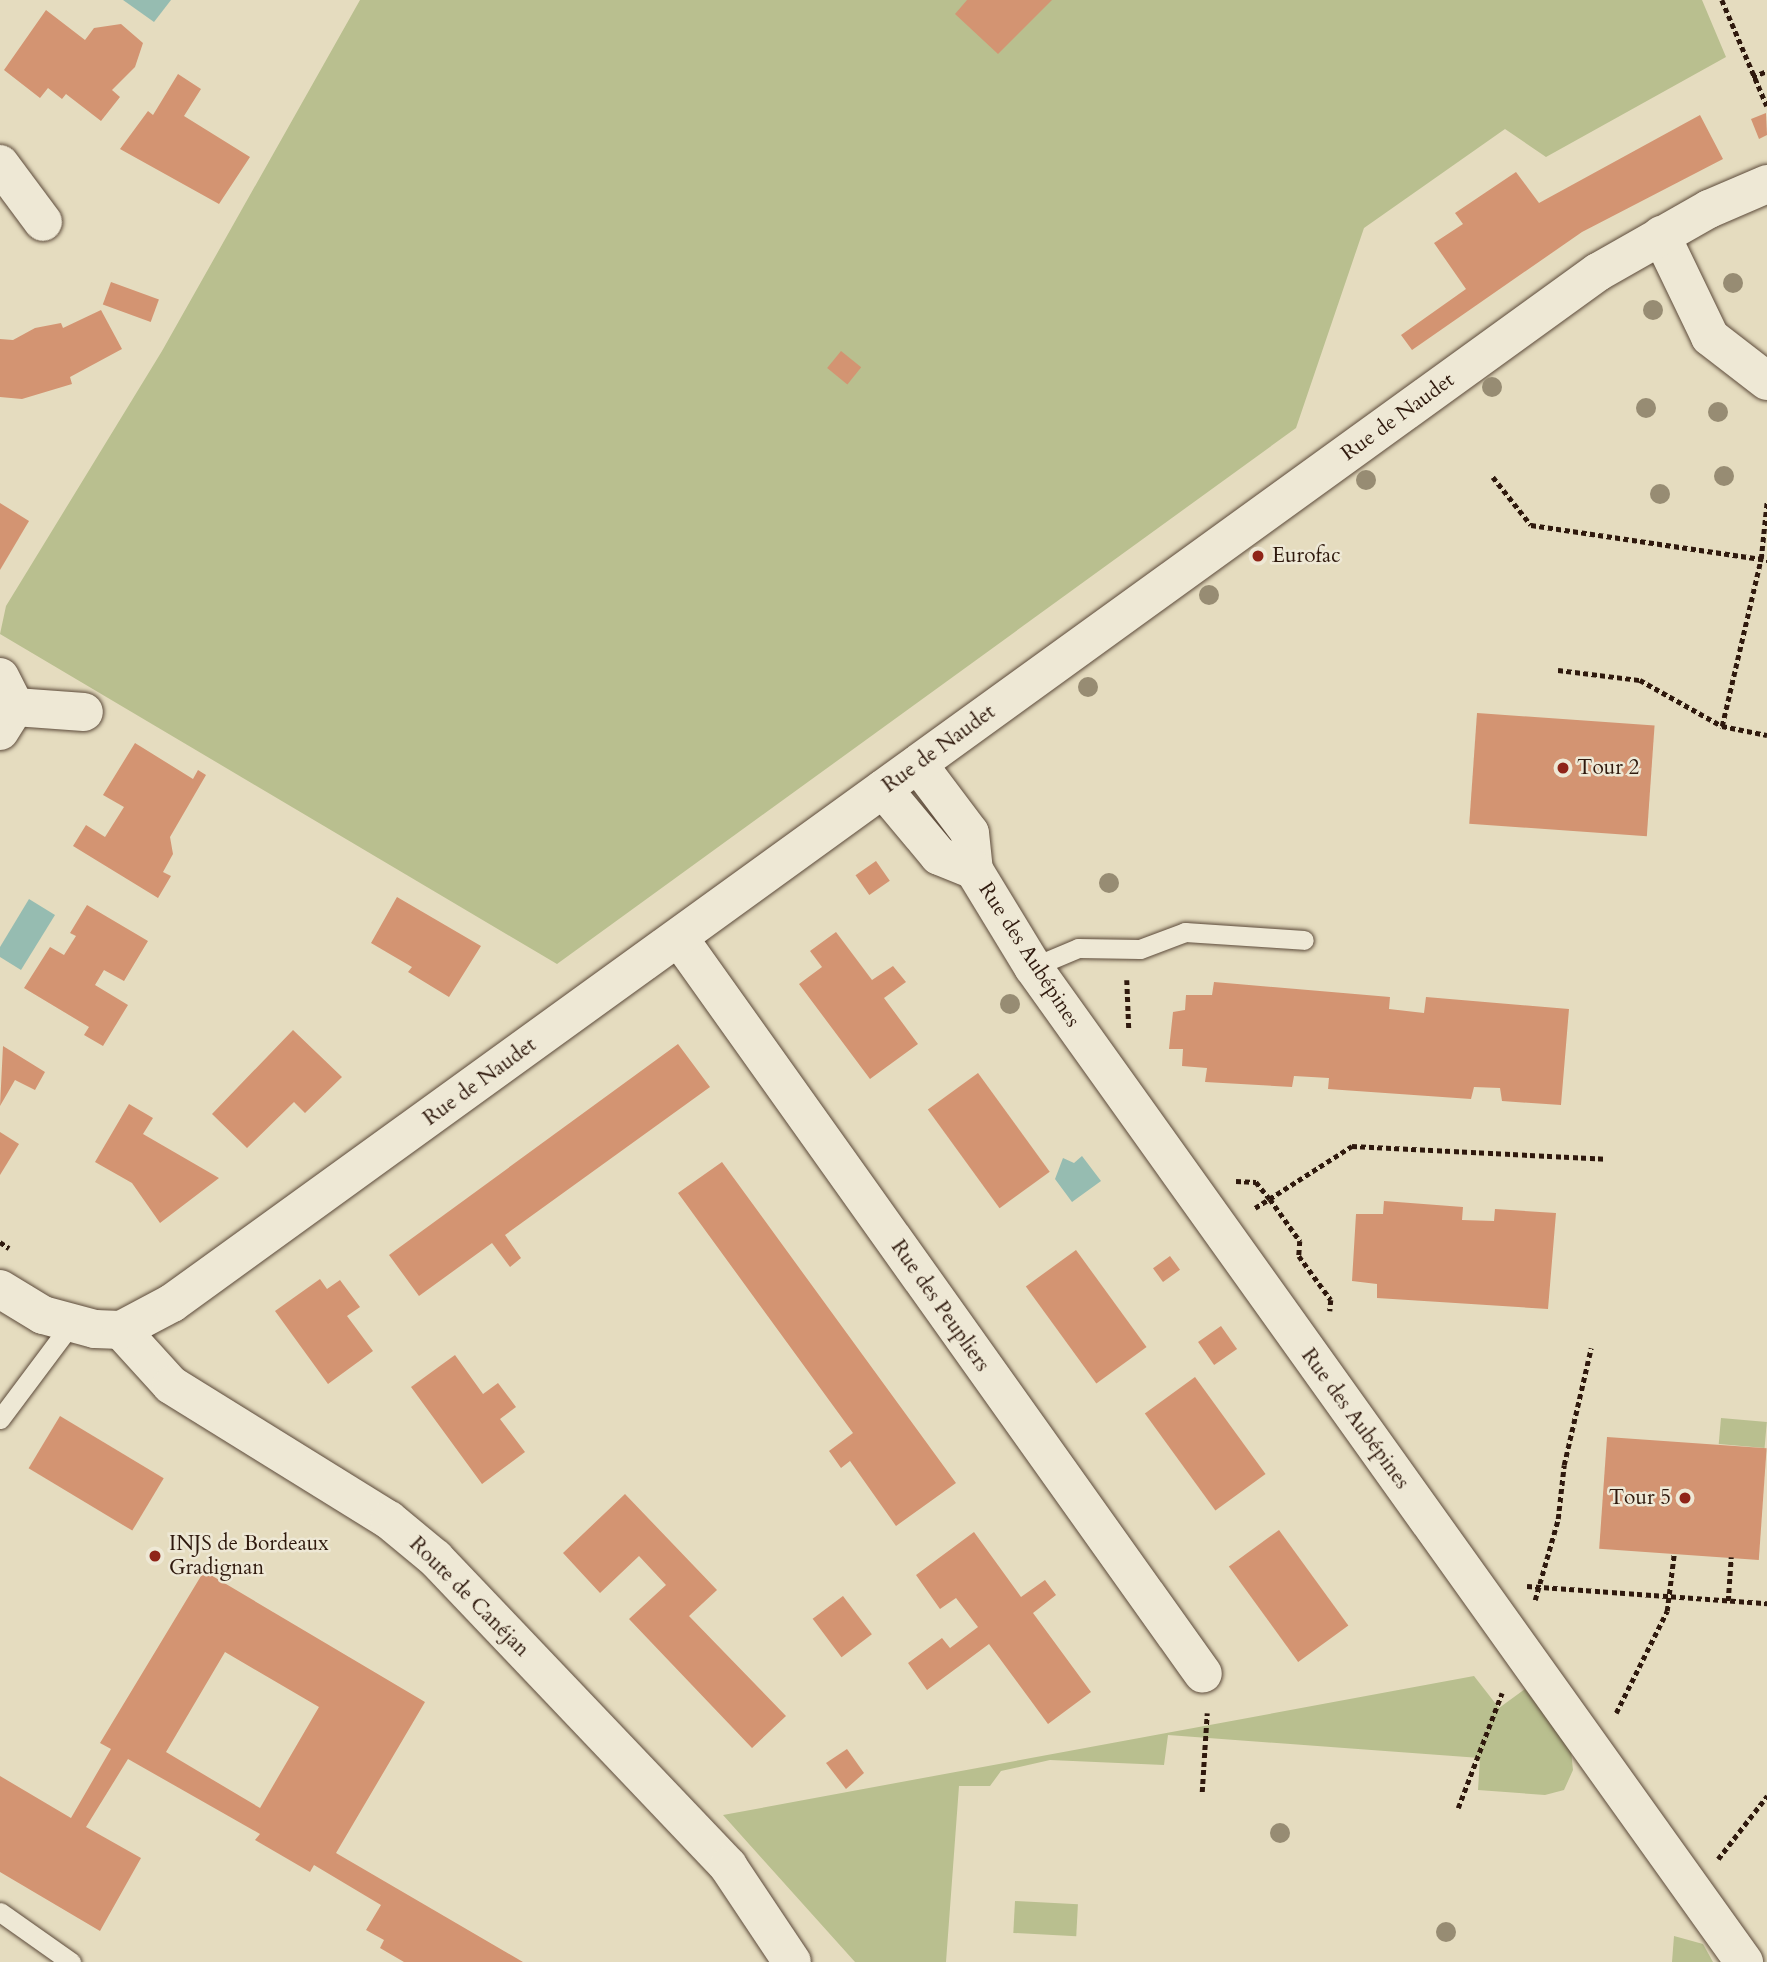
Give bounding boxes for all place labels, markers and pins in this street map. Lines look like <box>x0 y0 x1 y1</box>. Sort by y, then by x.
place label: Eurofac <box>1272 543 1341 569</box>
marker: Eurofac <box>1250 548 1266 564</box>
place label: Tour 2 <box>1577 755 1639 781</box>
marker: Tour 2 <box>1555 760 1571 776</box>
place label: Tour 5 <box>1609 1485 1671 1511</box>
marker: Tour 5 <box>1677 1490 1693 1506</box>
place label: INJS de Bordeaux Gradignan <box>169 1531 329 1581</box>
marker: INJS de Bordeaux Gradignan <box>147 1548 163 1564</box>

